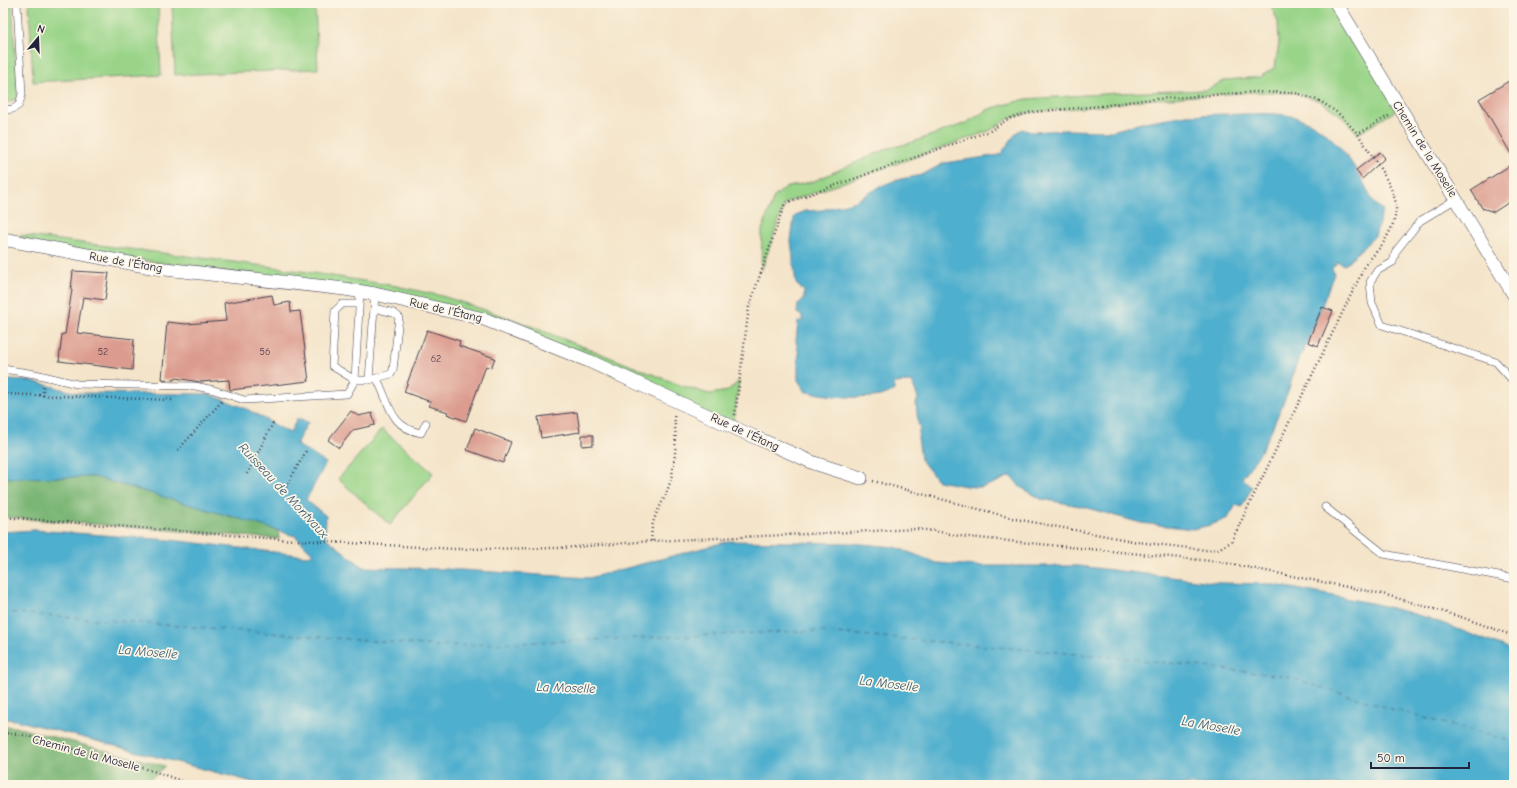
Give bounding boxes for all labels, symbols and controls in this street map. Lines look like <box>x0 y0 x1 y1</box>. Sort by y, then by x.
north arrow <box>18 18 58 58</box>
text: N <box>36 22 47 36</box>
street label: Chemin de la Moselle <box>1390 98 1460 200</box>
street label: Rue de l'Étang <box>88 249 164 275</box>
street label: Rue de l'Étang <box>408 295 484 325</box>
house number: 52 <box>98 346 108 358</box>
house number: 56 <box>260 346 270 358</box>
house number: 62 <box>431 353 441 365</box>
street label: Rue de l'Étang <box>708 410 782 454</box>
water label: Ruisseau de Montvaux <box>236 440 332 542</box>
water label: La Moselle <box>118 641 179 662</box>
water label: La Moselle <box>859 672 920 695</box>
water label: La Moselle <box>536 679 596 696</box>
water label: La Moselle <box>1180 713 1242 738</box>
street label: Chemin de la Moselle <box>31 732 141 774</box>
scale bar <box>1371 744 1469 770</box>
text: 50 m <box>1377 751 1405 765</box>

